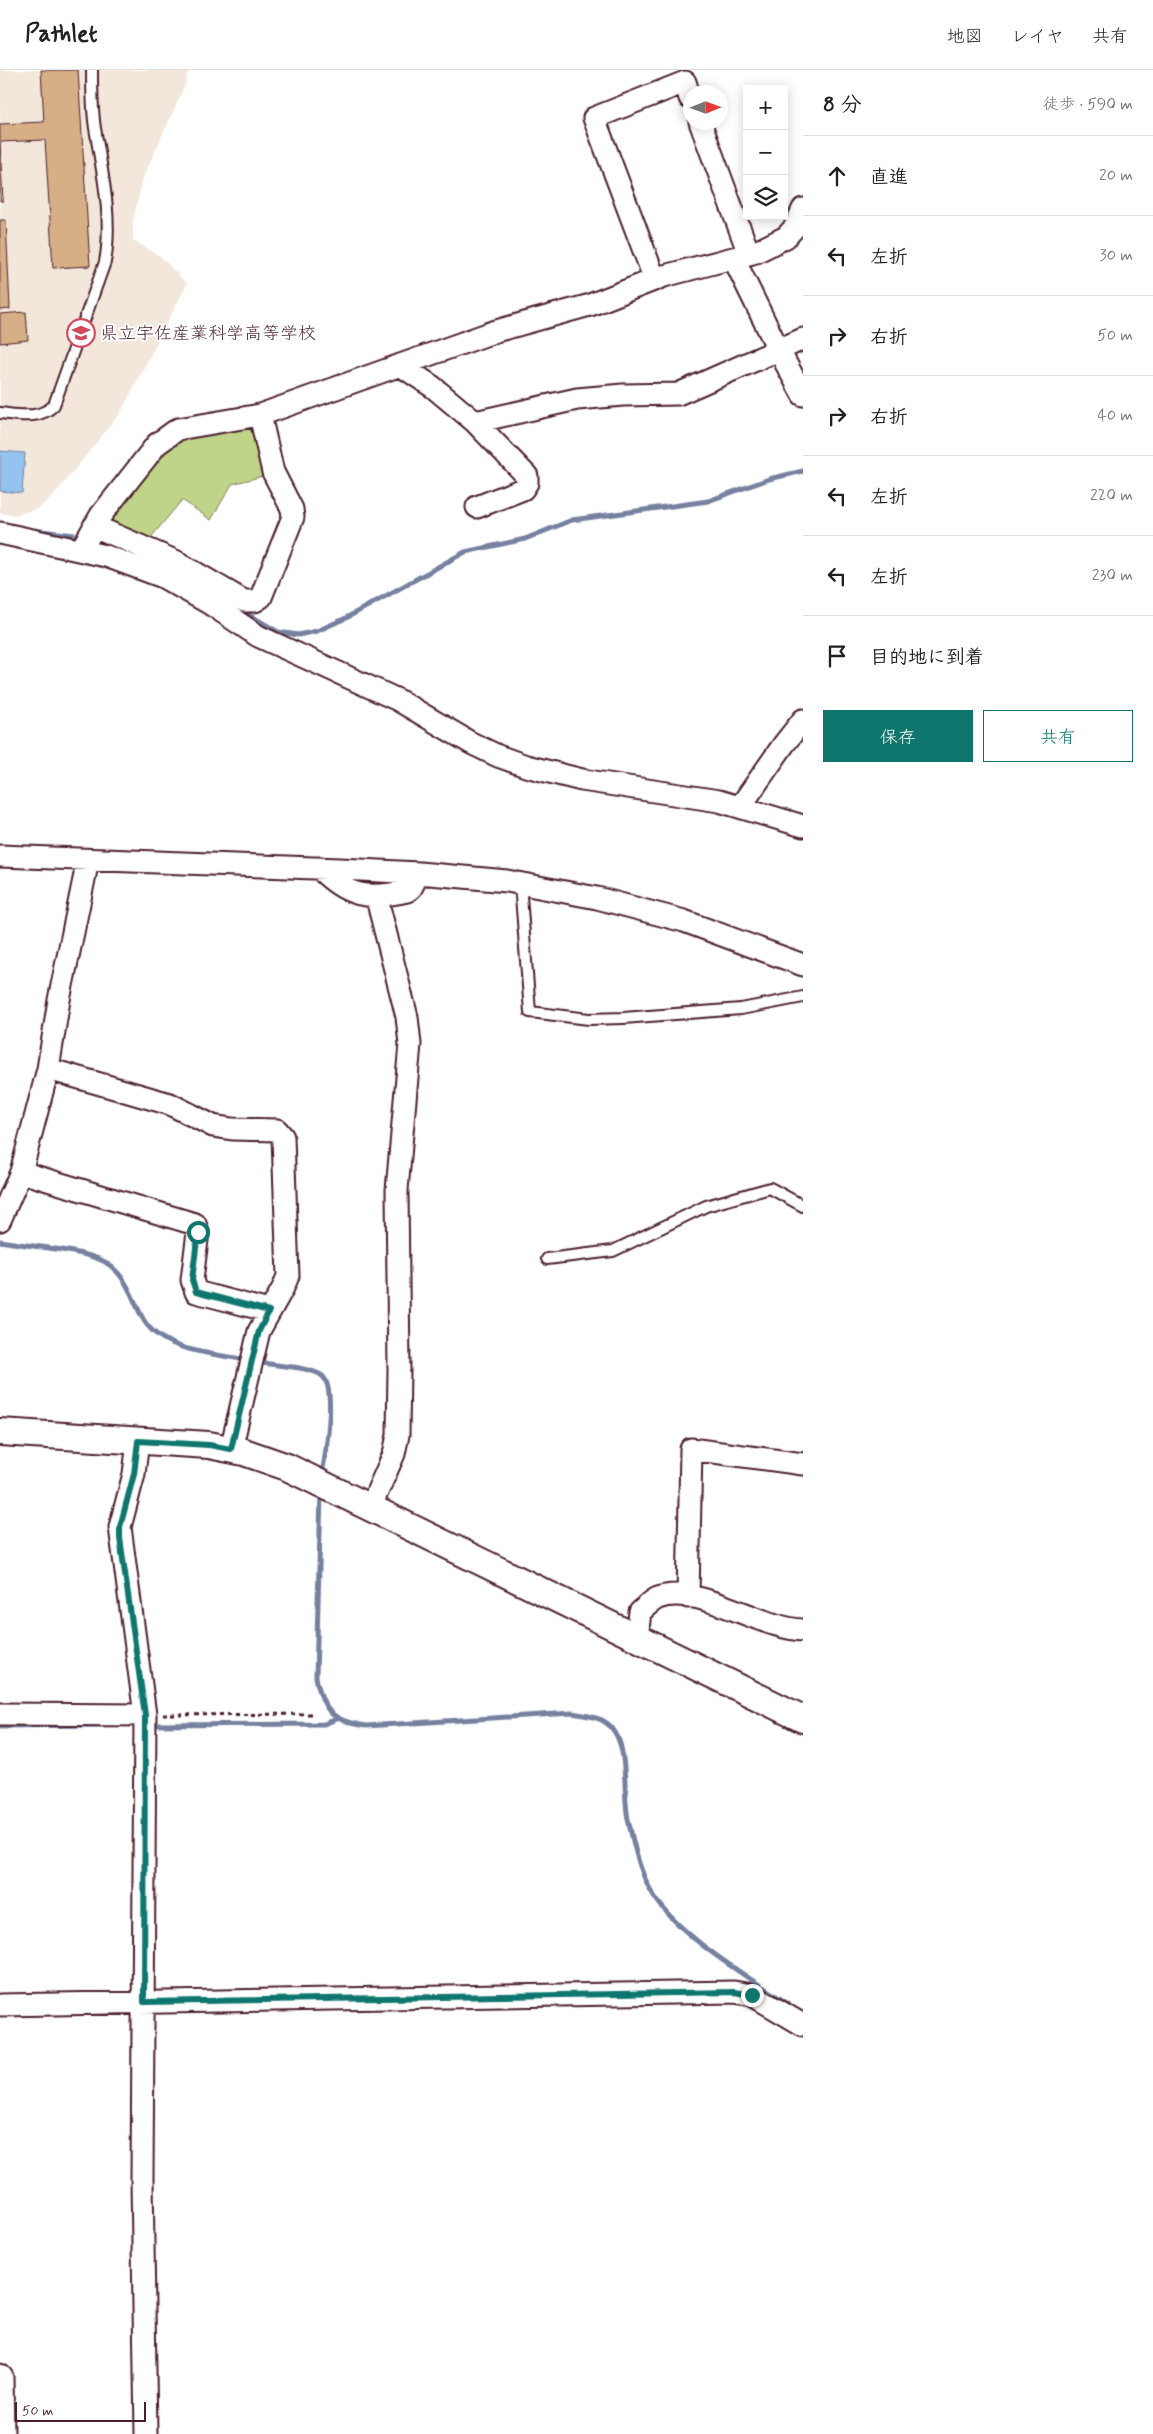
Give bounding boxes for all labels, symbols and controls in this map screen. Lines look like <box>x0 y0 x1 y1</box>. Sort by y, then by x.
text: Pathlet <box>25 19 97 50</box>
text: 地図 <box>947 25 983 49</box>
text: レイヤ <box>1011 25 1064 49</box>
text: 共有 <box>1092 25 1128 49</box>
north arrow <box>683 85 728 130</box>
map controls <box>743 85 788 220</box>
button: + <box>743 85 788 130</box>
text: 8 分 <box>823 91 862 119</box>
text: 徒歩 · 590 m <box>1043 94 1133 115</box>
button: − <box>743 130 788 175</box>
icon: ahead <box>823 162 851 190</box>
text: 直進 <box>870 165 908 190</box>
text: 20 m <box>1099 165 1133 186</box>
button: layers <box>743 175 788 220</box>
icon: left <box>823 242 851 270</box>
text: 左折 <box>870 245 908 270</box>
text: 30 m <box>1100 245 1133 266</box>
school or university icon: 県立宇佐産業科学高等学校 <box>66 318 96 348</box>
place label: 県立宇佐産業科学高等学校 <box>100 322 316 346</box>
icon: right <box>823 322 851 350</box>
text: 右折 <box>870 325 908 350</box>
text: 50 m <box>1097 325 1133 346</box>
icon: right <box>823 402 851 430</box>
text: 右折 <box>870 405 908 430</box>
text: 40 m <box>1097 405 1133 426</box>
icon: left <box>823 482 851 510</box>
text: 左折 <box>870 485 908 510</box>
text: 220 m <box>1090 485 1133 506</box>
icon: left <box>823 562 851 590</box>
text: 左折 <box>870 565 908 590</box>
text: 230 m <box>1092 565 1133 586</box>
icon: arrive <box>823 642 851 670</box>
text: 目的地に到着 <box>870 645 984 670</box>
button: 保存 <box>823 710 973 762</box>
button: 共有 <box>983 710 1133 762</box>
route start <box>187 1221 210 1244</box>
route end <box>741 1984 764 2007</box>
scale bar <box>15 2399 146 2422</box>
text: 50 m <box>22 2402 53 2420</box>

